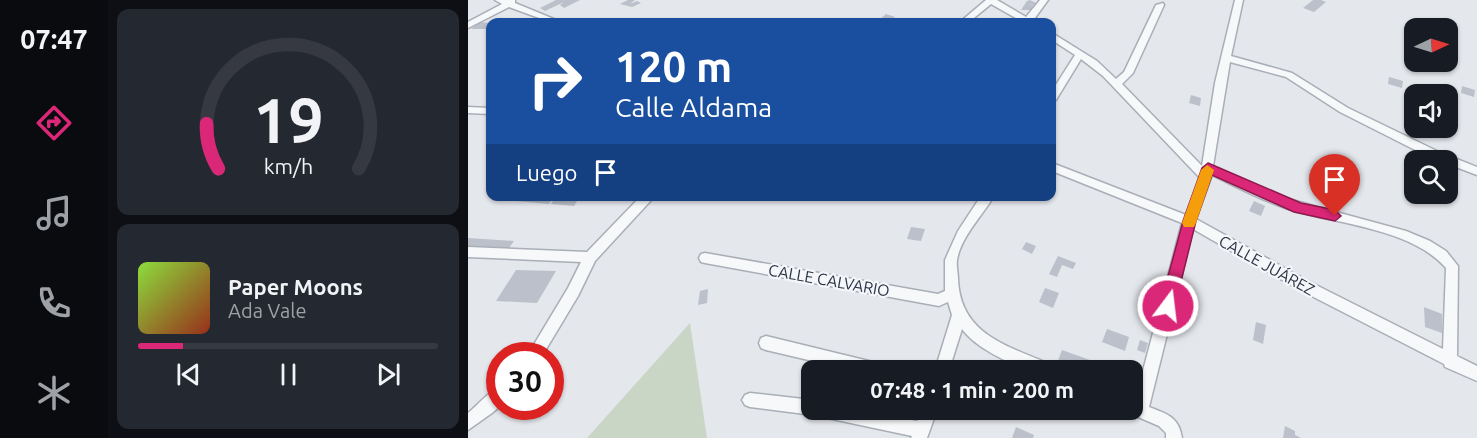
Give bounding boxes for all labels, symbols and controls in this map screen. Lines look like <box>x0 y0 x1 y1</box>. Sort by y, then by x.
north arrow <box>1404 18 1458 72</box>
map controls <box>1404 18 1458 204</box>
text: 07:47 <box>20 24 88 54</box>
icon: right <box>516 42 594 120</box>
text: 120 m <box>615 43 732 90</box>
button: sound <box>1404 84 1458 138</box>
text: 19 <box>253 85 323 155</box>
text: Calle Aldama <box>615 92 772 122</box>
icon: directions <box>33 102 75 144</box>
button: search <box>1404 150 1458 204</box>
text: km/h <box>263 154 313 178</box>
pin <box>1309 154 1360 216</box>
icon: arrive <box>589 156 622 189</box>
text: Luego <box>516 160 577 185</box>
icon: arrive <box>1318 163 1351 196</box>
icon: music <box>33 192 75 234</box>
street label: CALLE JUÁREZ <box>1216 230 1319 299</box>
street label: CALLE CALVARIO <box>767 260 891 300</box>
text: Paper Moons <box>228 274 363 299</box>
position arrow <box>1136 274 1200 338</box>
icon: phone <box>33 282 75 324</box>
text: Ada Vale <box>228 299 306 322</box>
speed limit sign: 30 <box>486 342 564 420</box>
icon: previous <box>172 358 205 391</box>
icon: pause <box>272 358 305 391</box>
icon: next <box>372 358 405 391</box>
icon: climate <box>33 372 75 414</box>
text: 07:48 · 1 min · 200 m <box>870 377 1074 402</box>

